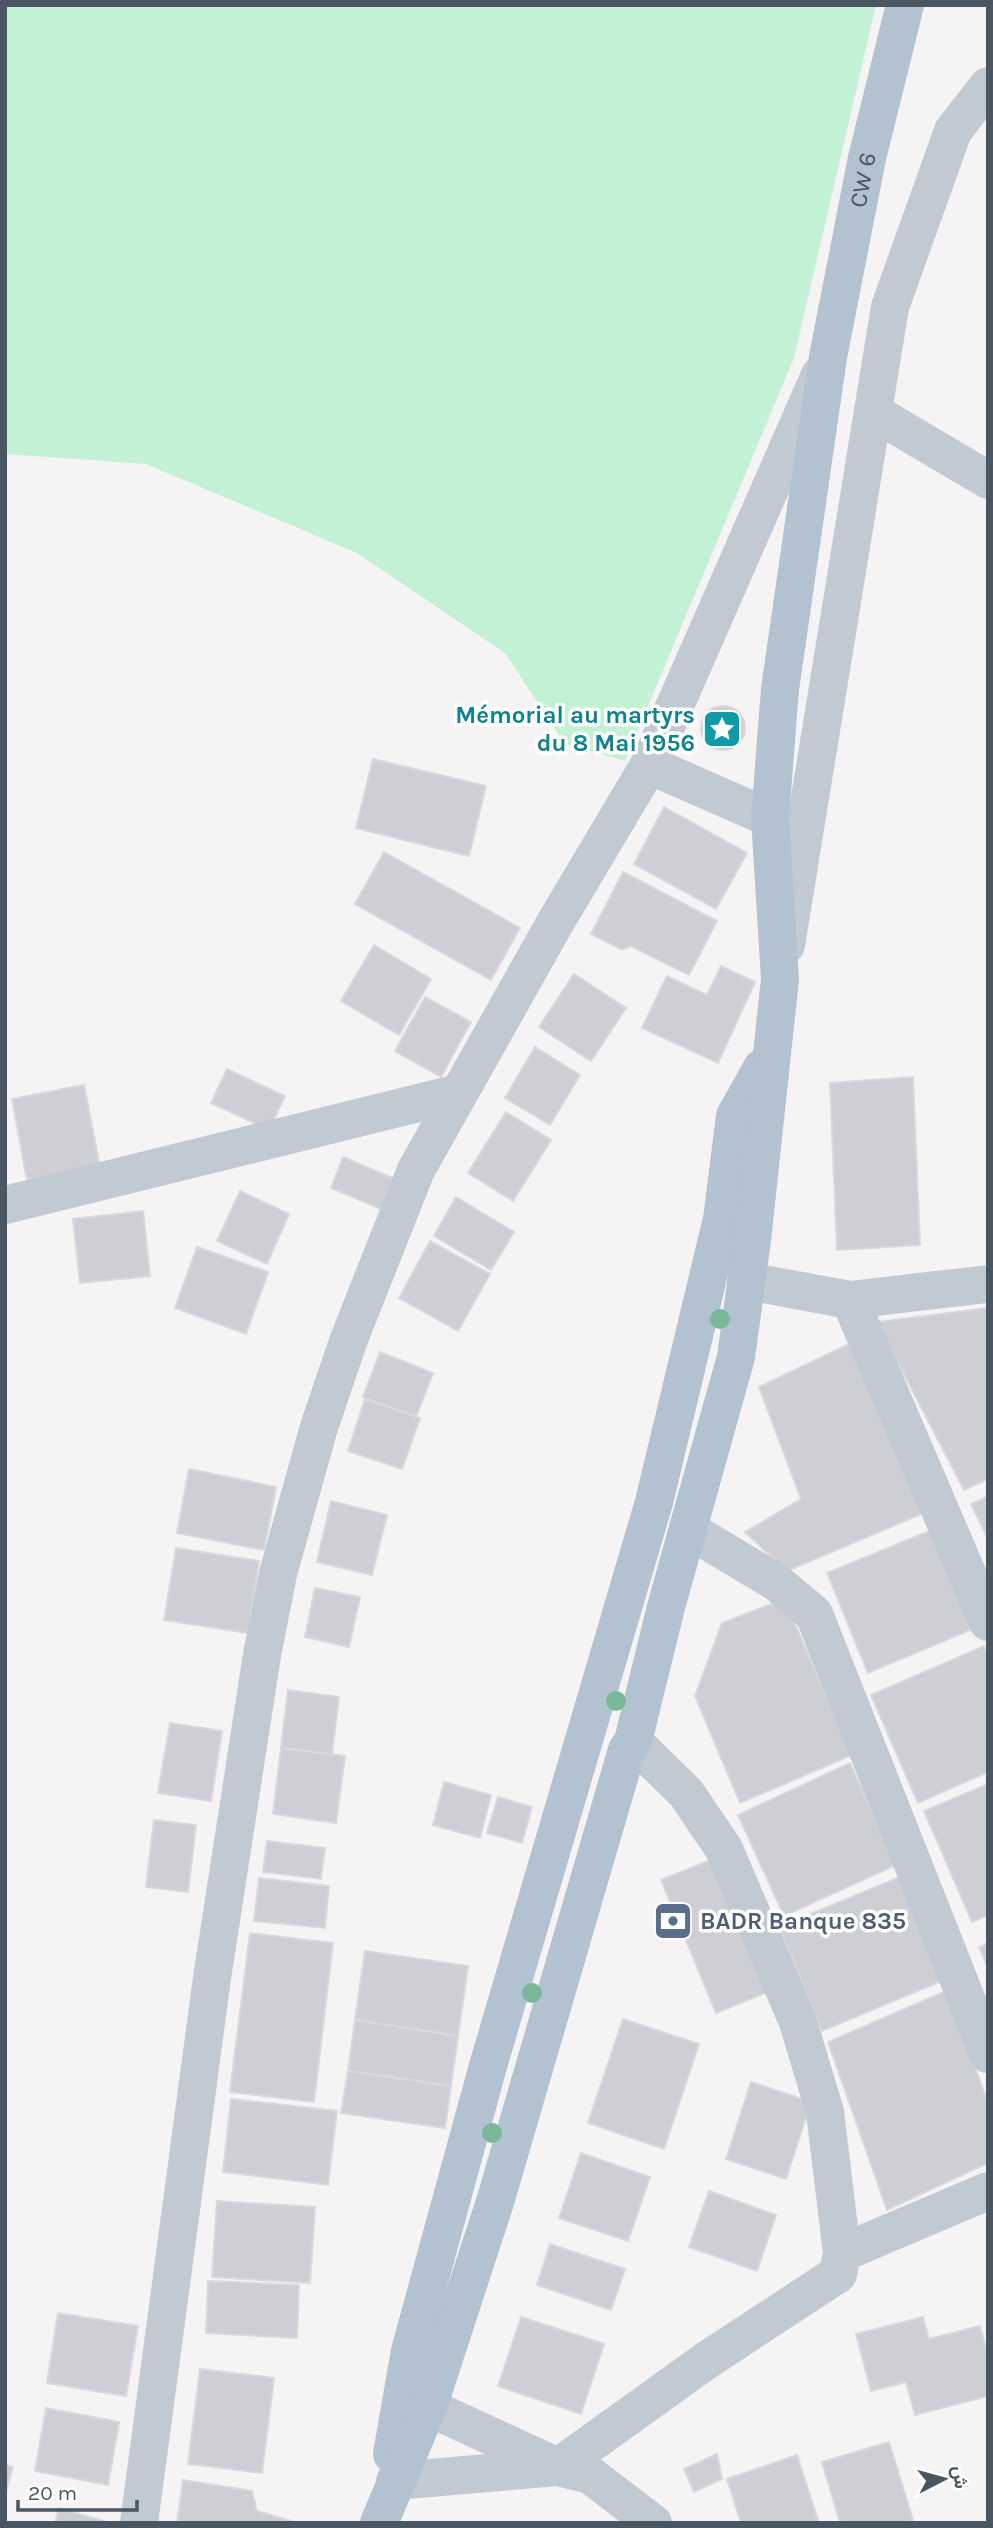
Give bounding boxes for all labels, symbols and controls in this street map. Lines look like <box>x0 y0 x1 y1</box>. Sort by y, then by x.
street label: CW 6 <box>844 150 882 210</box>
place label: Mémorial au martyrs du 8 Mai 1956 <box>455 701 695 757</box>
place icon: Mémorial au martyrs du 8 Mai 1956 <box>701 708 743 750</box>
bank icon: BADR Banque 835 <box>652 1900 694 1942</box>
place label: BADR Banque 835 <box>700 1907 906 1935</box>
north arrow <box>909 2444 979 2514</box>
text: ش <box>948 2465 972 2490</box>
scale bar <box>18 2468 136 2512</box>
text: 20 m <box>28 2481 77 2505</box>

